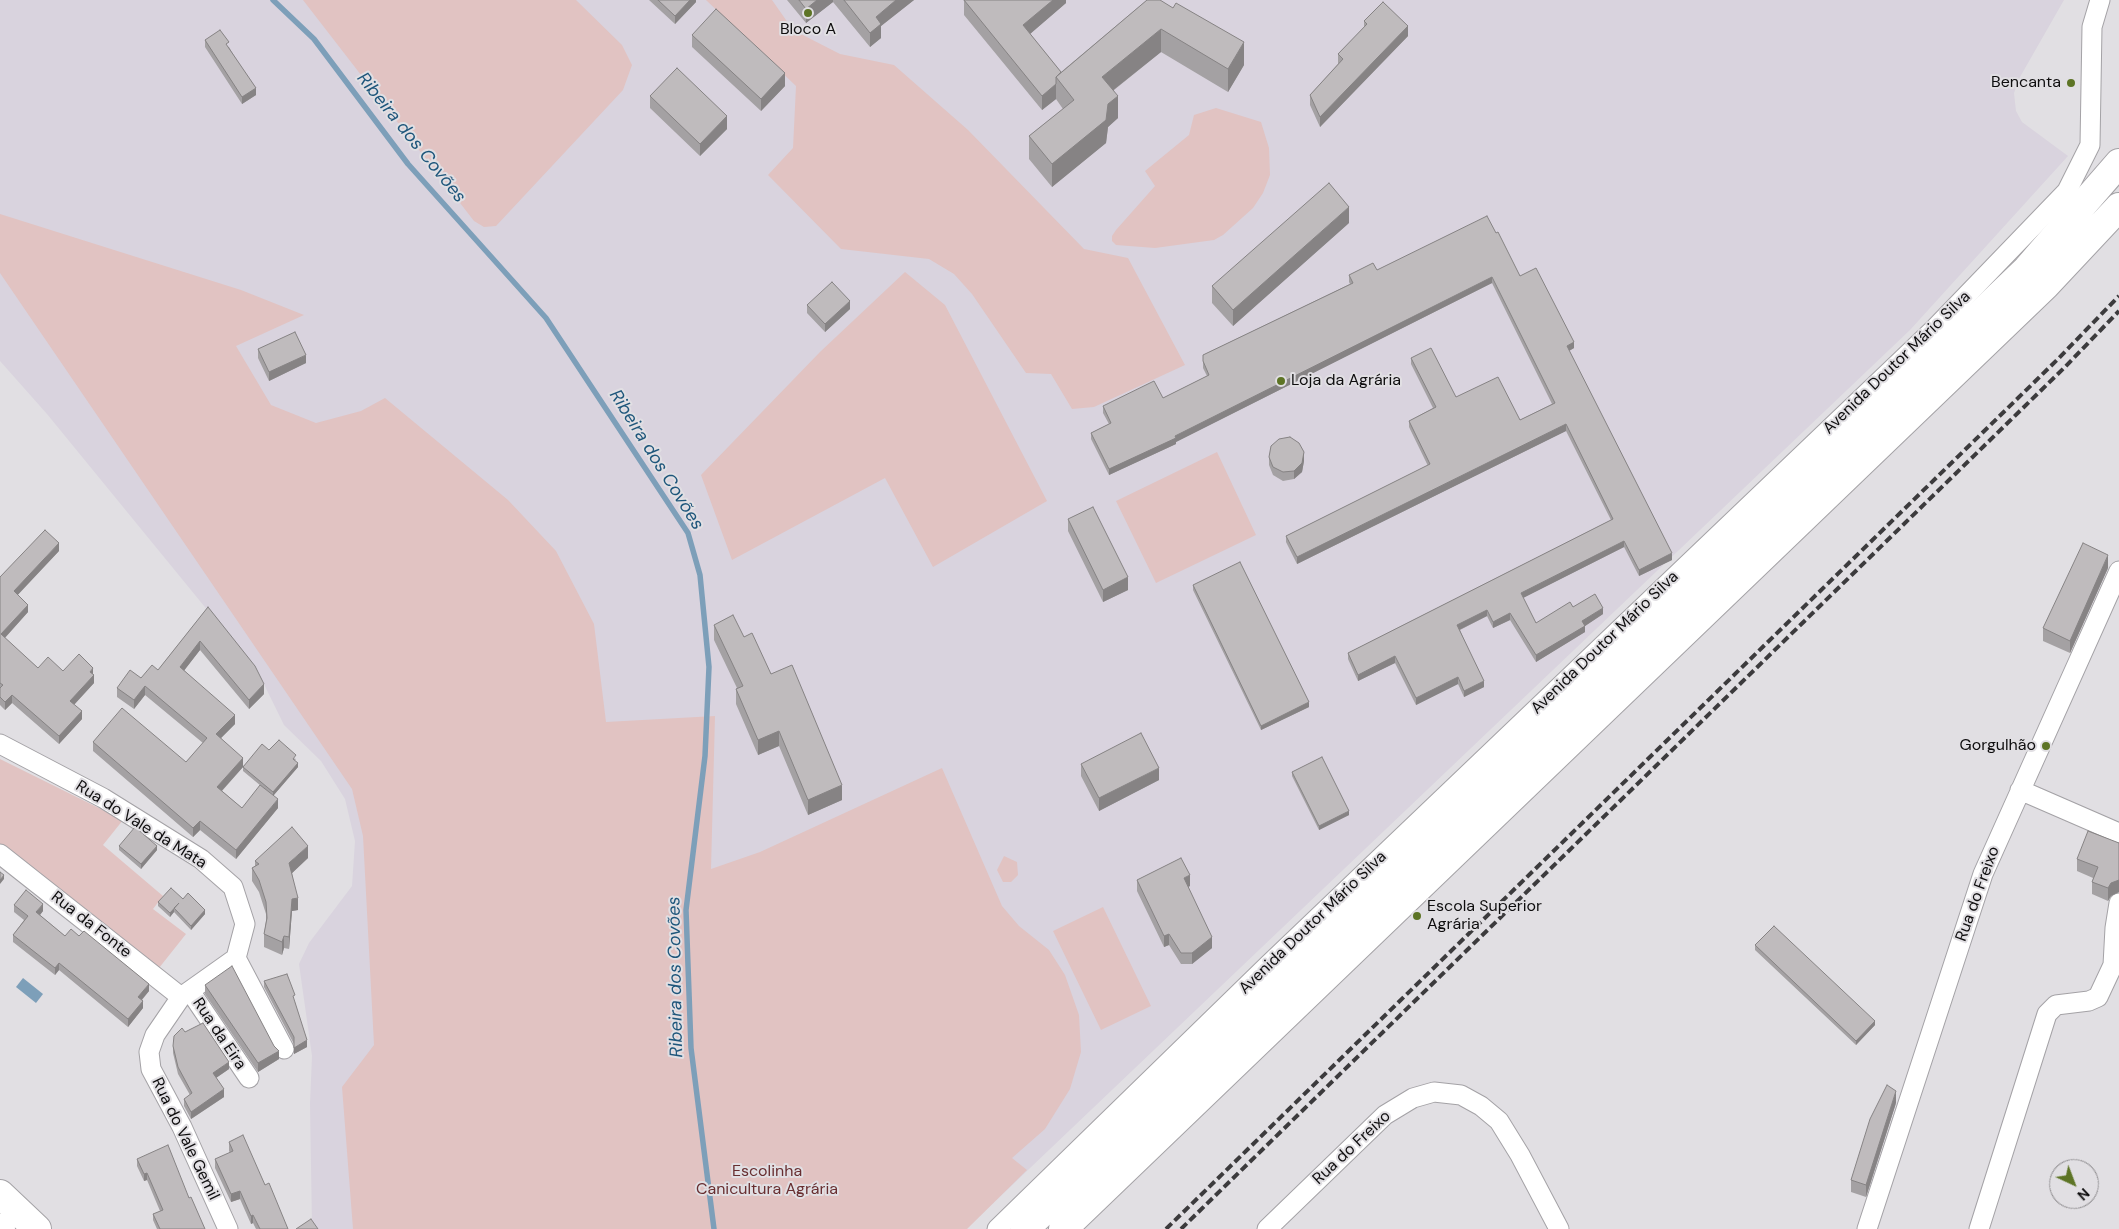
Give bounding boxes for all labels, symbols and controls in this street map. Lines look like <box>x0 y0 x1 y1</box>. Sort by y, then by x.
marker: Bloco A <box>802 7 814 19</box>
place label: Bloco A <box>780 20 836 40</box>
water label: Ribeira dos Covões <box>352 69 470 207</box>
place label: Bencanta <box>1991 73 2061 93</box>
marker: Bencanta <box>2065 77 2077 89</box>
street label: Avenida Doutor Mário Silva <box>1819 288 1975 438</box>
place label: Loja da Agrária <box>1291 371 1401 391</box>
marker: Loja da Agrária <box>1275 375 1287 387</box>
water label: Ribeira dos Covões <box>604 386 708 534</box>
street label: Avenida Doutor Mário Silva <box>1527 568 1683 718</box>
place label: Gorgulhão <box>1960 736 2036 756</box>
marker: Gorgulhão <box>2040 740 2052 752</box>
street label: Rua do Vale da Mata <box>72 777 210 873</box>
street label: Rua do Freixo <box>1952 844 2004 944</box>
street label: Avenida Doutor Mário Silva <box>1235 848 1391 998</box>
street label: Rua da Fonte <box>47 888 135 962</box>
water label: Ribeira dos Covões <box>664 896 688 1058</box>
place label: Escola Superior Agrária <box>1427 897 1542 935</box>
marker: Escola Superior Agrária <box>1411 910 1423 922</box>
street label: Rua da Eira <box>188 995 250 1073</box>
street label: Rua do Vale Gemil <box>147 1075 223 1203</box>
street label: Rua do Freixo <box>1309 1107 1395 1189</box>
north arrow <box>2049 1159 2099 1209</box>
park label: Escolinha Canicultura Agrária <box>696 1162 838 1200</box>
text: N <box>2074 1184 2093 1204</box>

